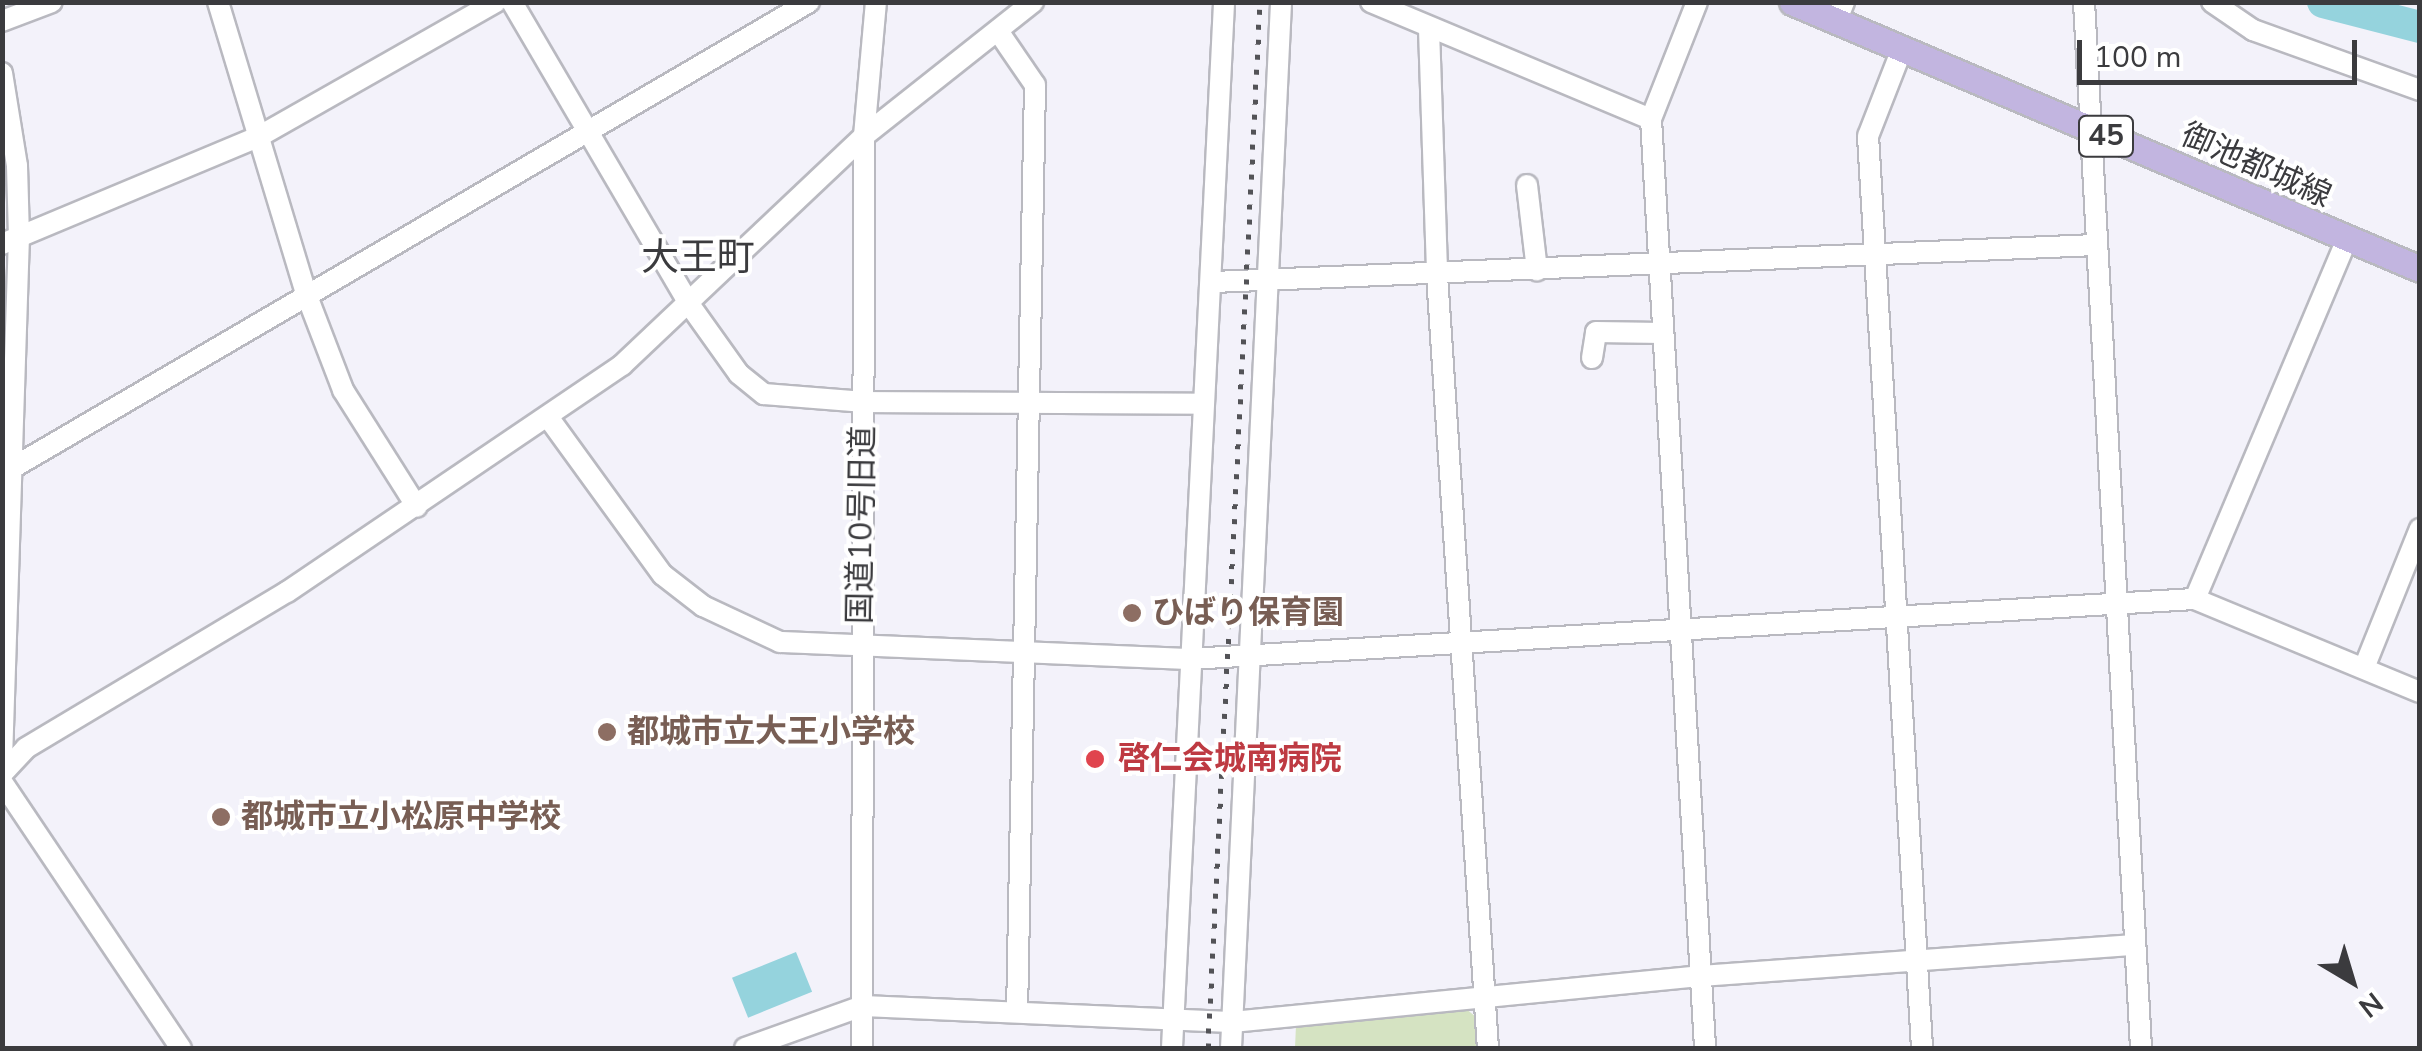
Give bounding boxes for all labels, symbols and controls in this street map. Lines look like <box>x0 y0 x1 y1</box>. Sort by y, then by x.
scale bar <box>2082 20 2362 82</box>
text: 100 m <box>2094 37 2181 78</box>
road number: 45 <box>2076 111 2136 161</box>
street label: 御池都城線 <box>2175 116 2337 216</box>
district label: 大王町 <box>641 235 755 281</box>
street label: 国道10号旧道 <box>841 425 883 625</box>
place label: ひばり保育園 <box>1152 594 1344 632</box>
marker: ひばり保育園 <box>1121 602 1143 624</box>
place label: 都城市立大王小学校 <box>627 713 915 751</box>
marker: 都城市立大王小学校 <box>596 721 618 743</box>
place label: 啓仁会城南病院 <box>1118 740 1342 778</box>
marker: 啓仁会城南病院 <box>1082 746 1108 772</box>
place label: 都城市立小松原中学校 <box>241 798 561 836</box>
marker: 都城市立小松原中学校 <box>210 806 232 828</box>
north arrow <box>2302 931 2402 1031</box>
text: N <box>2351 983 2390 1026</box>

